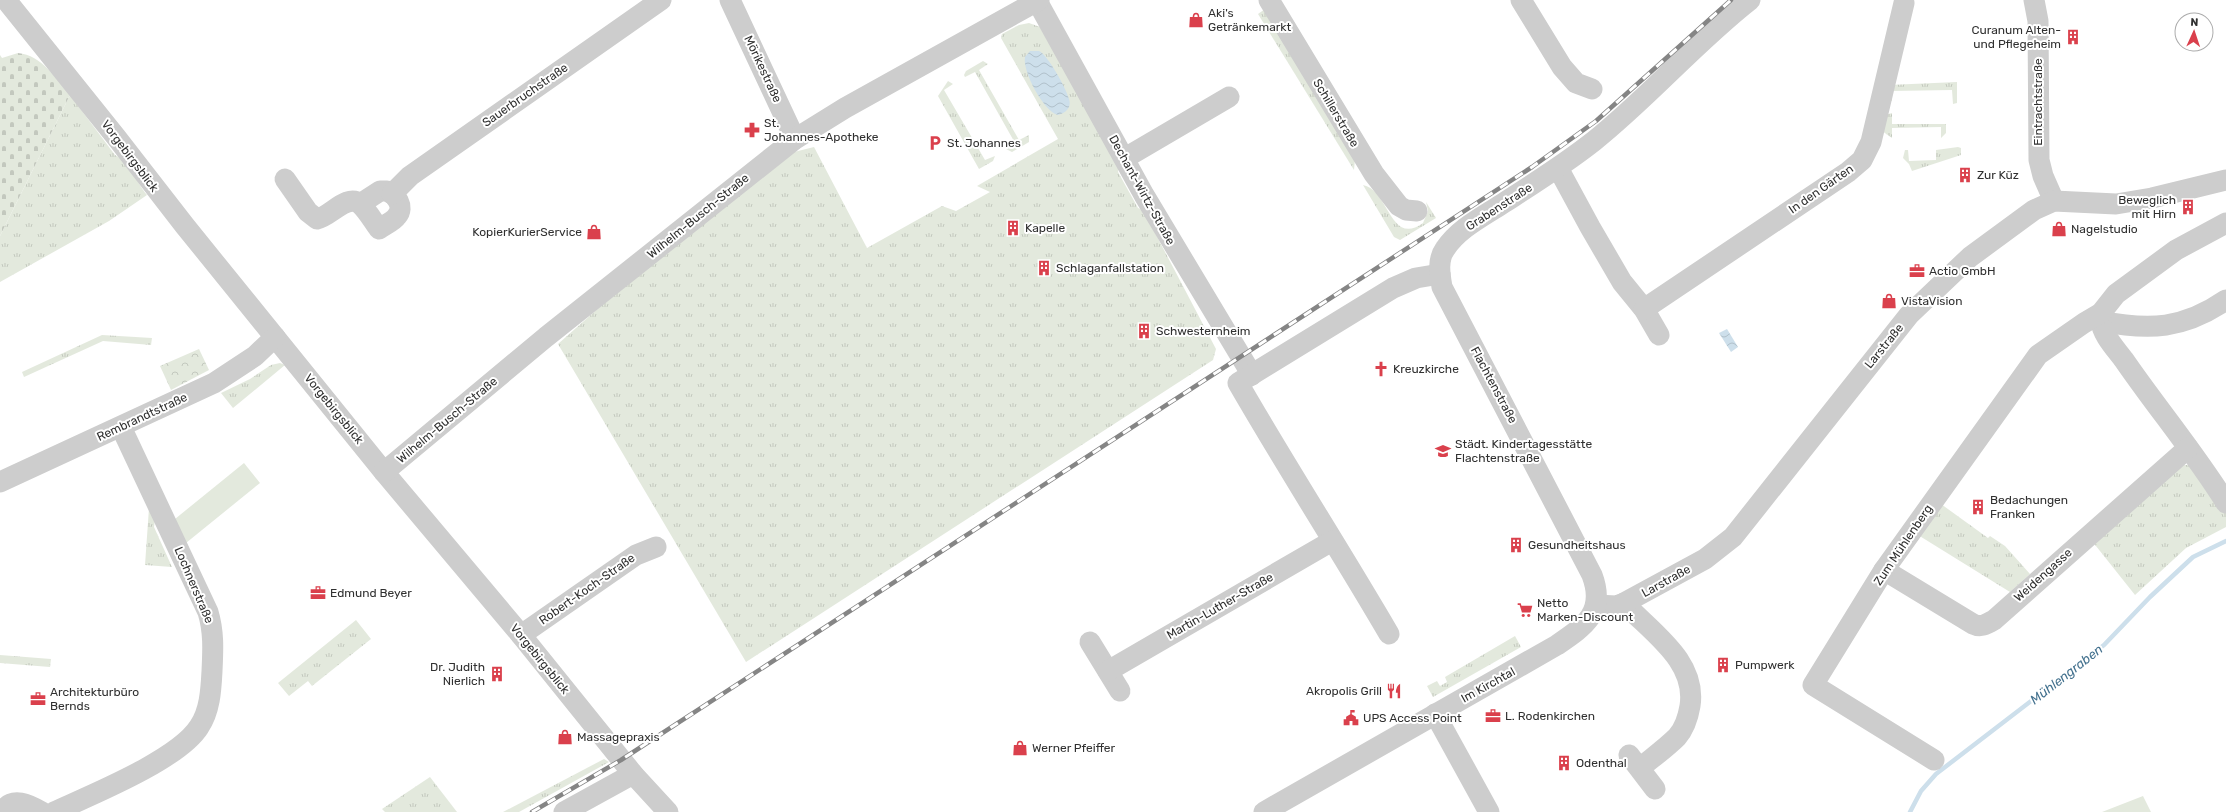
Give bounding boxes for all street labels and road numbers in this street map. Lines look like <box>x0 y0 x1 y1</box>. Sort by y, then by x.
street label: Mörikestraße <box>741 33 785 105</box>
street label: Eintrachtstraße <box>2031 58 2045 146</box>
street label: Sauerbruchstraße <box>480 60 571 130</box>
street label: Schillerstraße <box>1310 76 1362 150</box>
street label: Vorgebirgsblick <box>99 117 162 195</box>
street label: Dechant-Wirtz-Straße <box>1106 133 1178 247</box>
street label: In den Gärten <box>1786 162 1856 216</box>
street label: Wilhelm-Busch-Straße <box>644 171 752 261</box>
street label: Grabenstraße <box>1463 180 1535 234</box>
street label: Larstraße <box>1862 321 1906 371</box>
street label: Flachtenstraße <box>1468 344 1520 426</box>
street label: Vorgebirgsblick <box>302 371 367 447</box>
street label: Wilhelm-Busch-Straße <box>394 374 500 466</box>
street label: Rembrandtstraße <box>95 390 190 444</box>
street label: Zum Mühlenberg <box>1871 502 1935 588</box>
street label: Lochnerstraße <box>172 545 217 626</box>
street label: Weidengasse <box>2011 545 2075 605</box>
street label: Robert-Koch-Straße <box>536 550 638 627</box>
street label: Larstraße <box>1639 562 1693 600</box>
street label: Martin-Luther-Straße <box>1164 570 1276 642</box>
street label: Vorgebirgsblick <box>508 621 573 697</box>
street label: Im Kirchtal <box>1459 664 1517 706</box>

